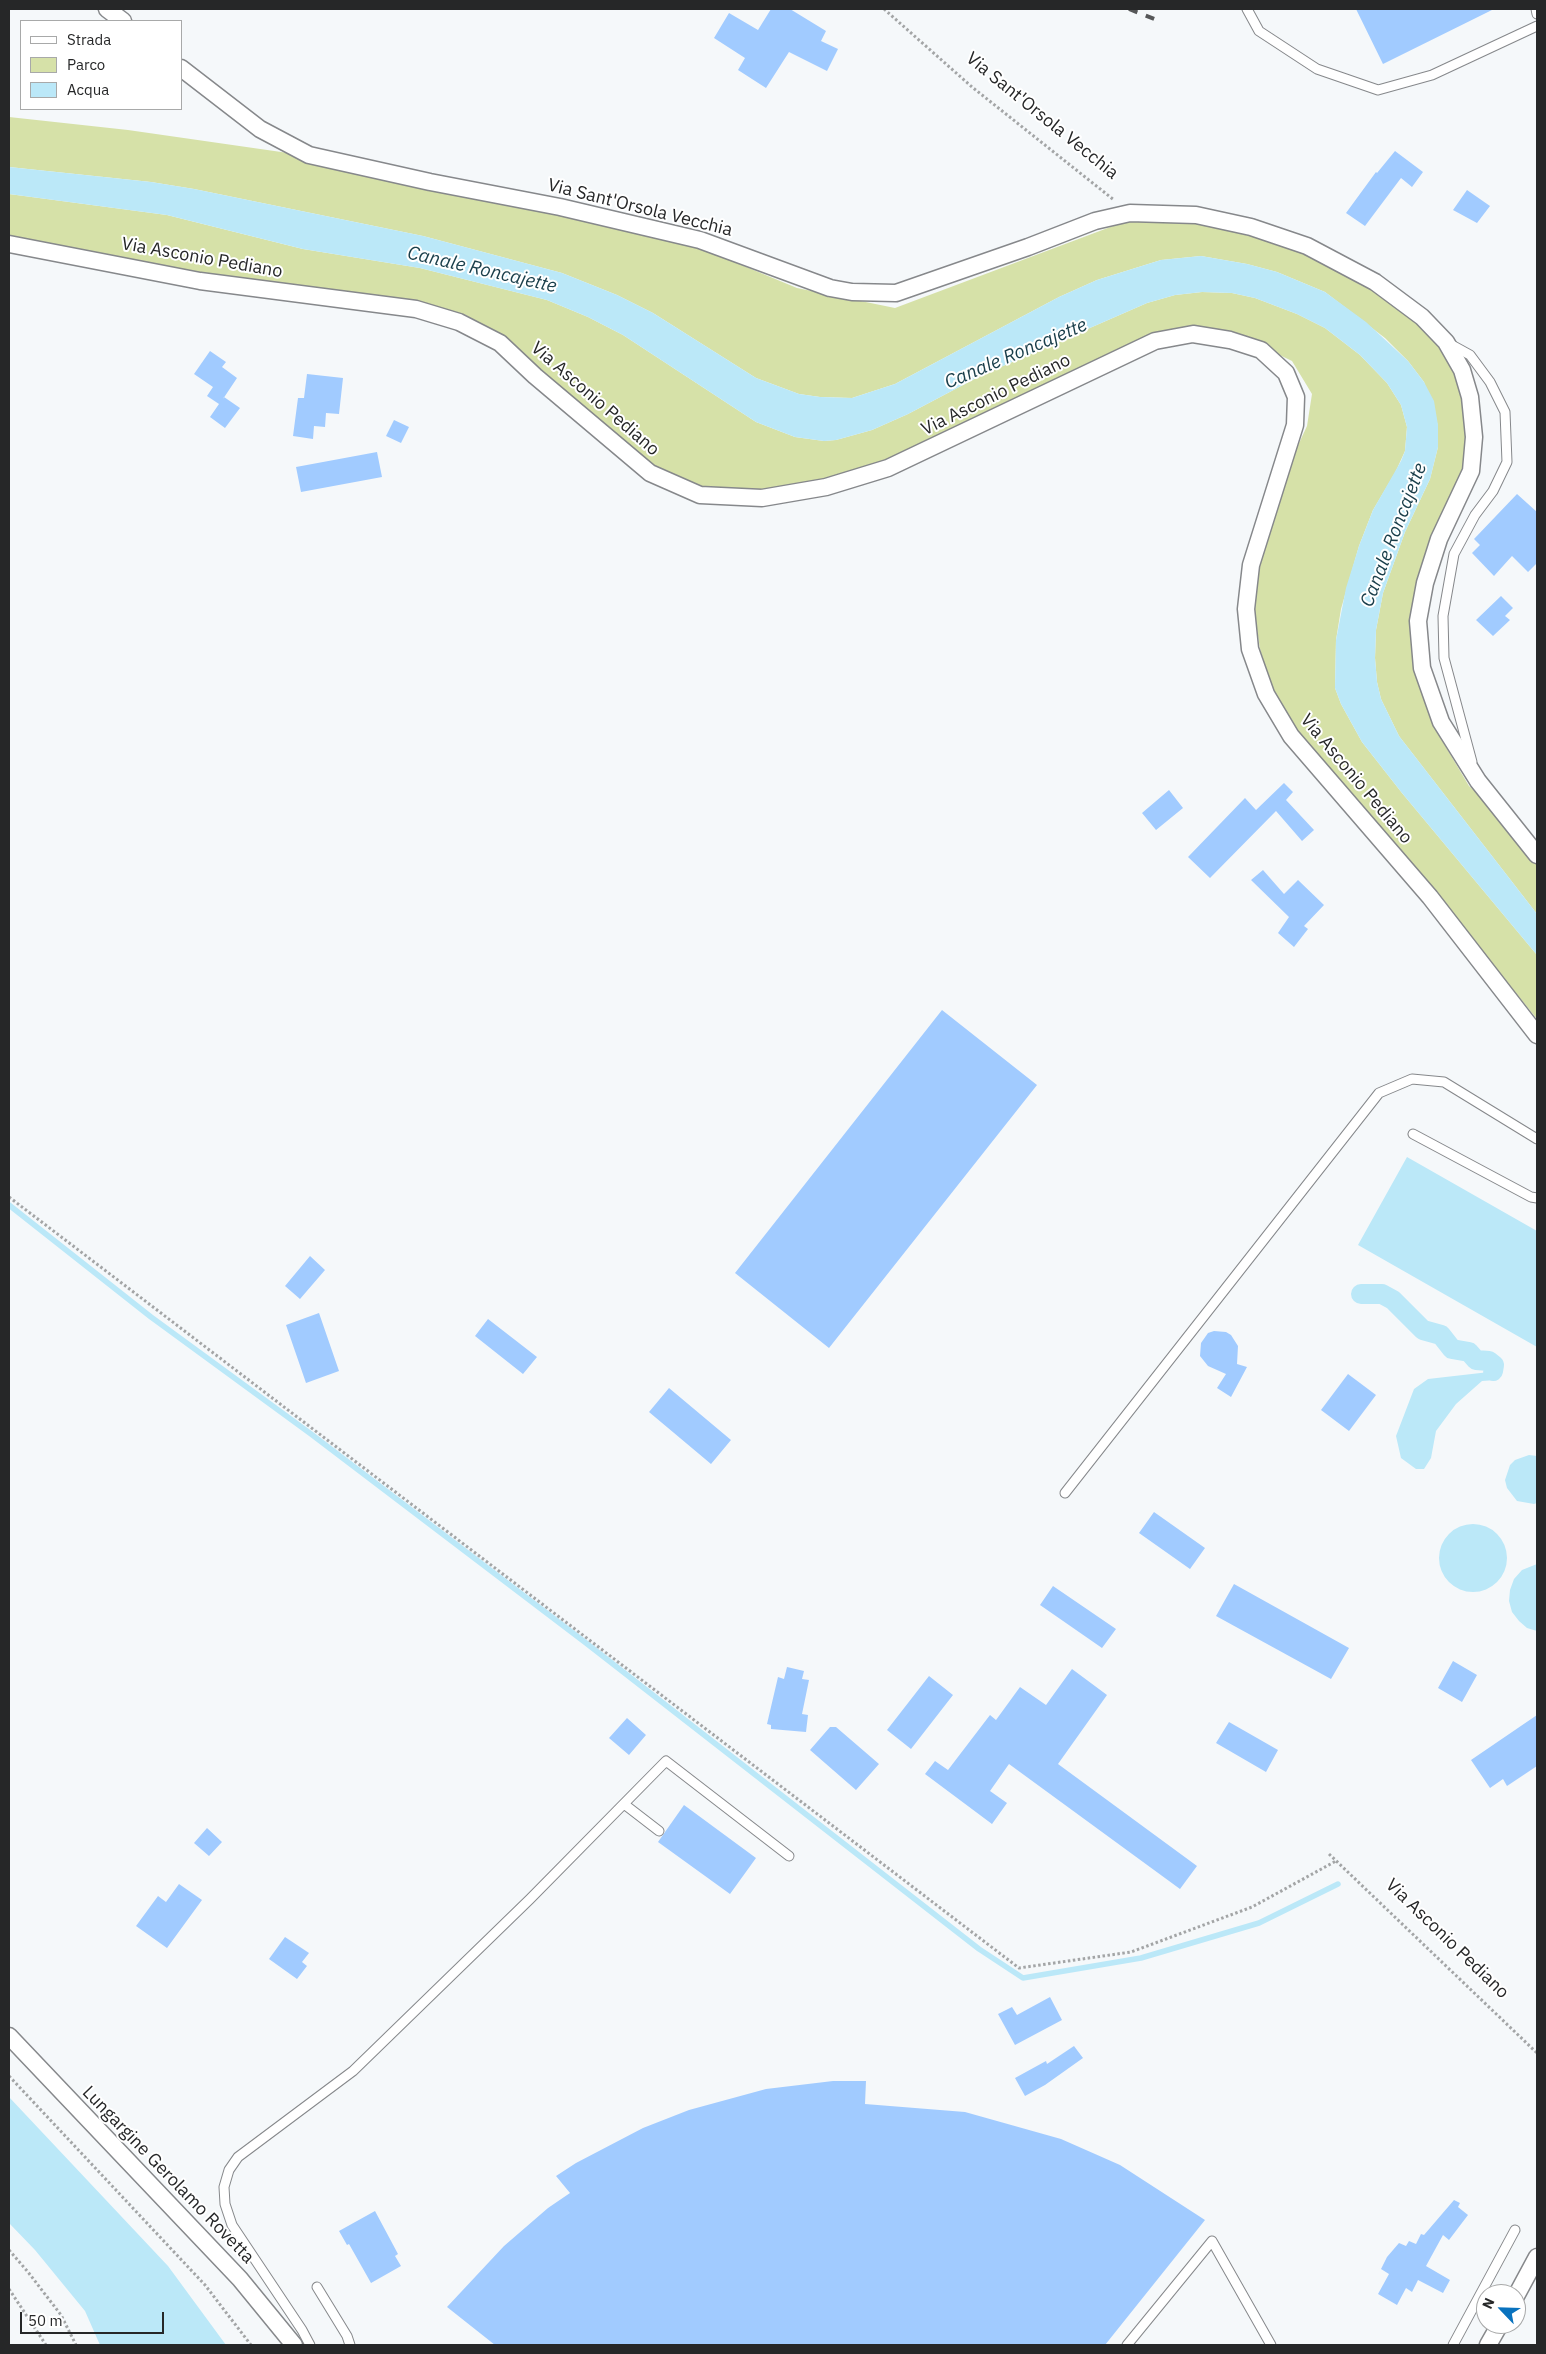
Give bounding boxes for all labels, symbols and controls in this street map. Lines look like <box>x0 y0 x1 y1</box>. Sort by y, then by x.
legend <box>20 20 182 110</box>
text: Strada <box>67 30 111 49</box>
street label: Via Sant'Orsola Vecchia <box>961 48 1123 184</box>
text: Parco <box>67 55 105 74</box>
text: Acqua <box>67 80 109 99</box>
street label: Via Sant'Orsola Vecchia <box>545 175 735 241</box>
street label: Via Asconio Pediano <box>120 233 284 283</box>
water label: Canale Roncajette <box>405 242 559 298</box>
water label: Canale Roncajette <box>941 314 1091 394</box>
street label: Via Asconio Pediano <box>526 337 664 461</box>
street label: Via Asconio Pediano <box>918 350 1074 440</box>
water label: Canale Roncajette <box>1356 460 1432 610</box>
street label: Via Asconio Pediano <box>1295 710 1417 848</box>
street label: Via Asconio Pediano <box>1381 1875 1513 2003</box>
street label: Lungargine Gerolamo Rovetta <box>77 2082 259 2268</box>
north arrow <box>1476 2284 1526 2334</box>
text: N <box>1478 2295 1498 2312</box>
scale bar <box>22 2302 166 2334</box>
text: 50 m <box>28 2311 63 2330</box>

